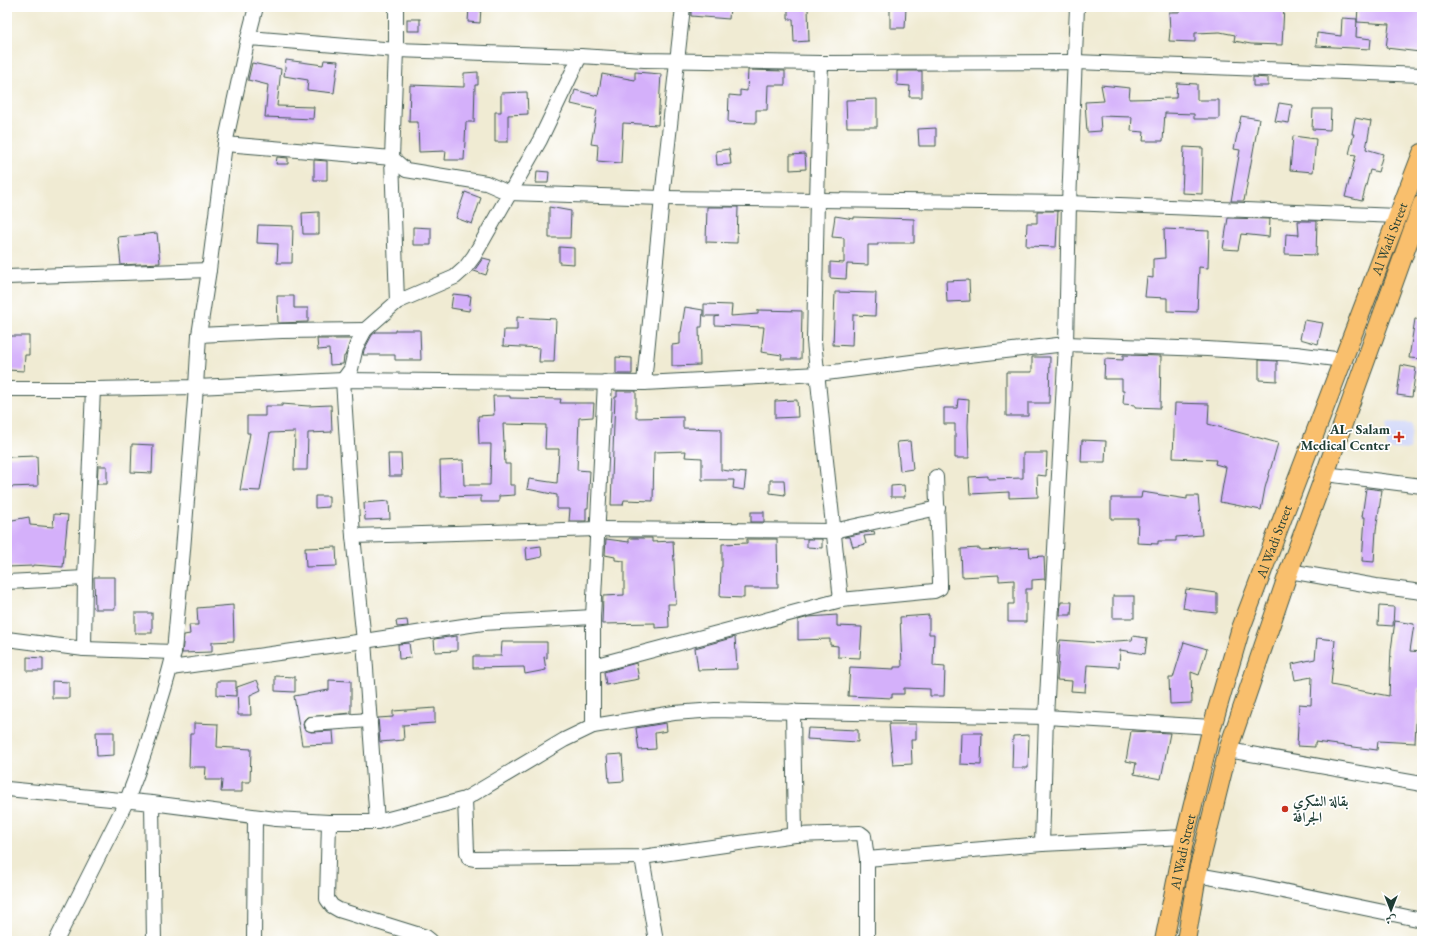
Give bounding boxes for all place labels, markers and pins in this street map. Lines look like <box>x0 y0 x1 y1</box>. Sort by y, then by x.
place label: AL- Salam Medical Center <box>1300 420 1391 454</box>
marker: AL- Salam Medical Center <box>1393 431 1405 443</box>
place label: بقالة الشكري الجرافة <box>1293 792 1349 827</box>
marker: بقالة الشكري الجرافة <box>1280 804 1290 814</box>

